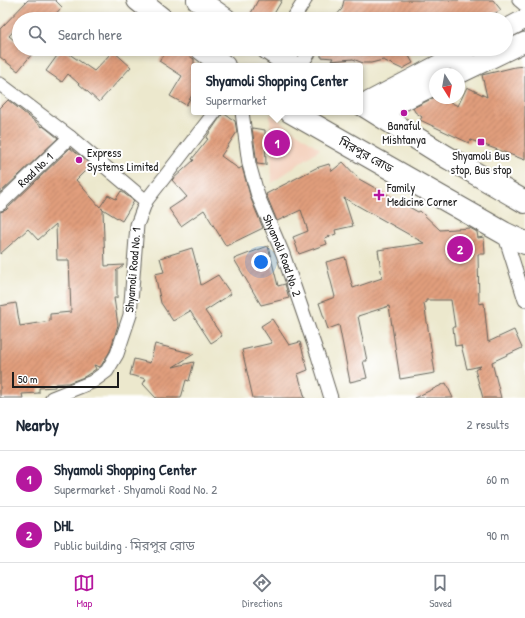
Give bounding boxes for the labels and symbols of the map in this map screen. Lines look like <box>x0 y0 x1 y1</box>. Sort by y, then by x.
north arrow <box>429 68 465 104</box>
marker: Banaful Mishtanya <box>399 108 409 118</box>
place label: Banaful Mishtanya <box>382 117 426 148</box>
pin: 1 <box>264 128 290 158</box>
street label: মিরপুর রোড <box>335 132 397 177</box>
marker: Shyamoli Bus stop, Bus stop <box>476 137 486 147</box>
place label: Express Systems Limited <box>87 144 159 175</box>
place label: Shyamoli Bus stop, Bus stop <box>451 147 511 178</box>
street label: Road No. 1 <box>13 149 57 191</box>
marker: Express Systems Limited <box>74 155 84 165</box>
place label: Family Medicine Corner <box>386 179 458 210</box>
marker: Family Medicine Corner <box>374 190 384 200</box>
street label: Shyamoli Road No. 2 <box>259 212 306 299</box>
street label: Shyamoli Road No. 1 <box>120 227 145 313</box>
pin: 2 <box>447 234 473 264</box>
your location <box>251 252 271 272</box>
scale bar <box>12 370 119 389</box>

